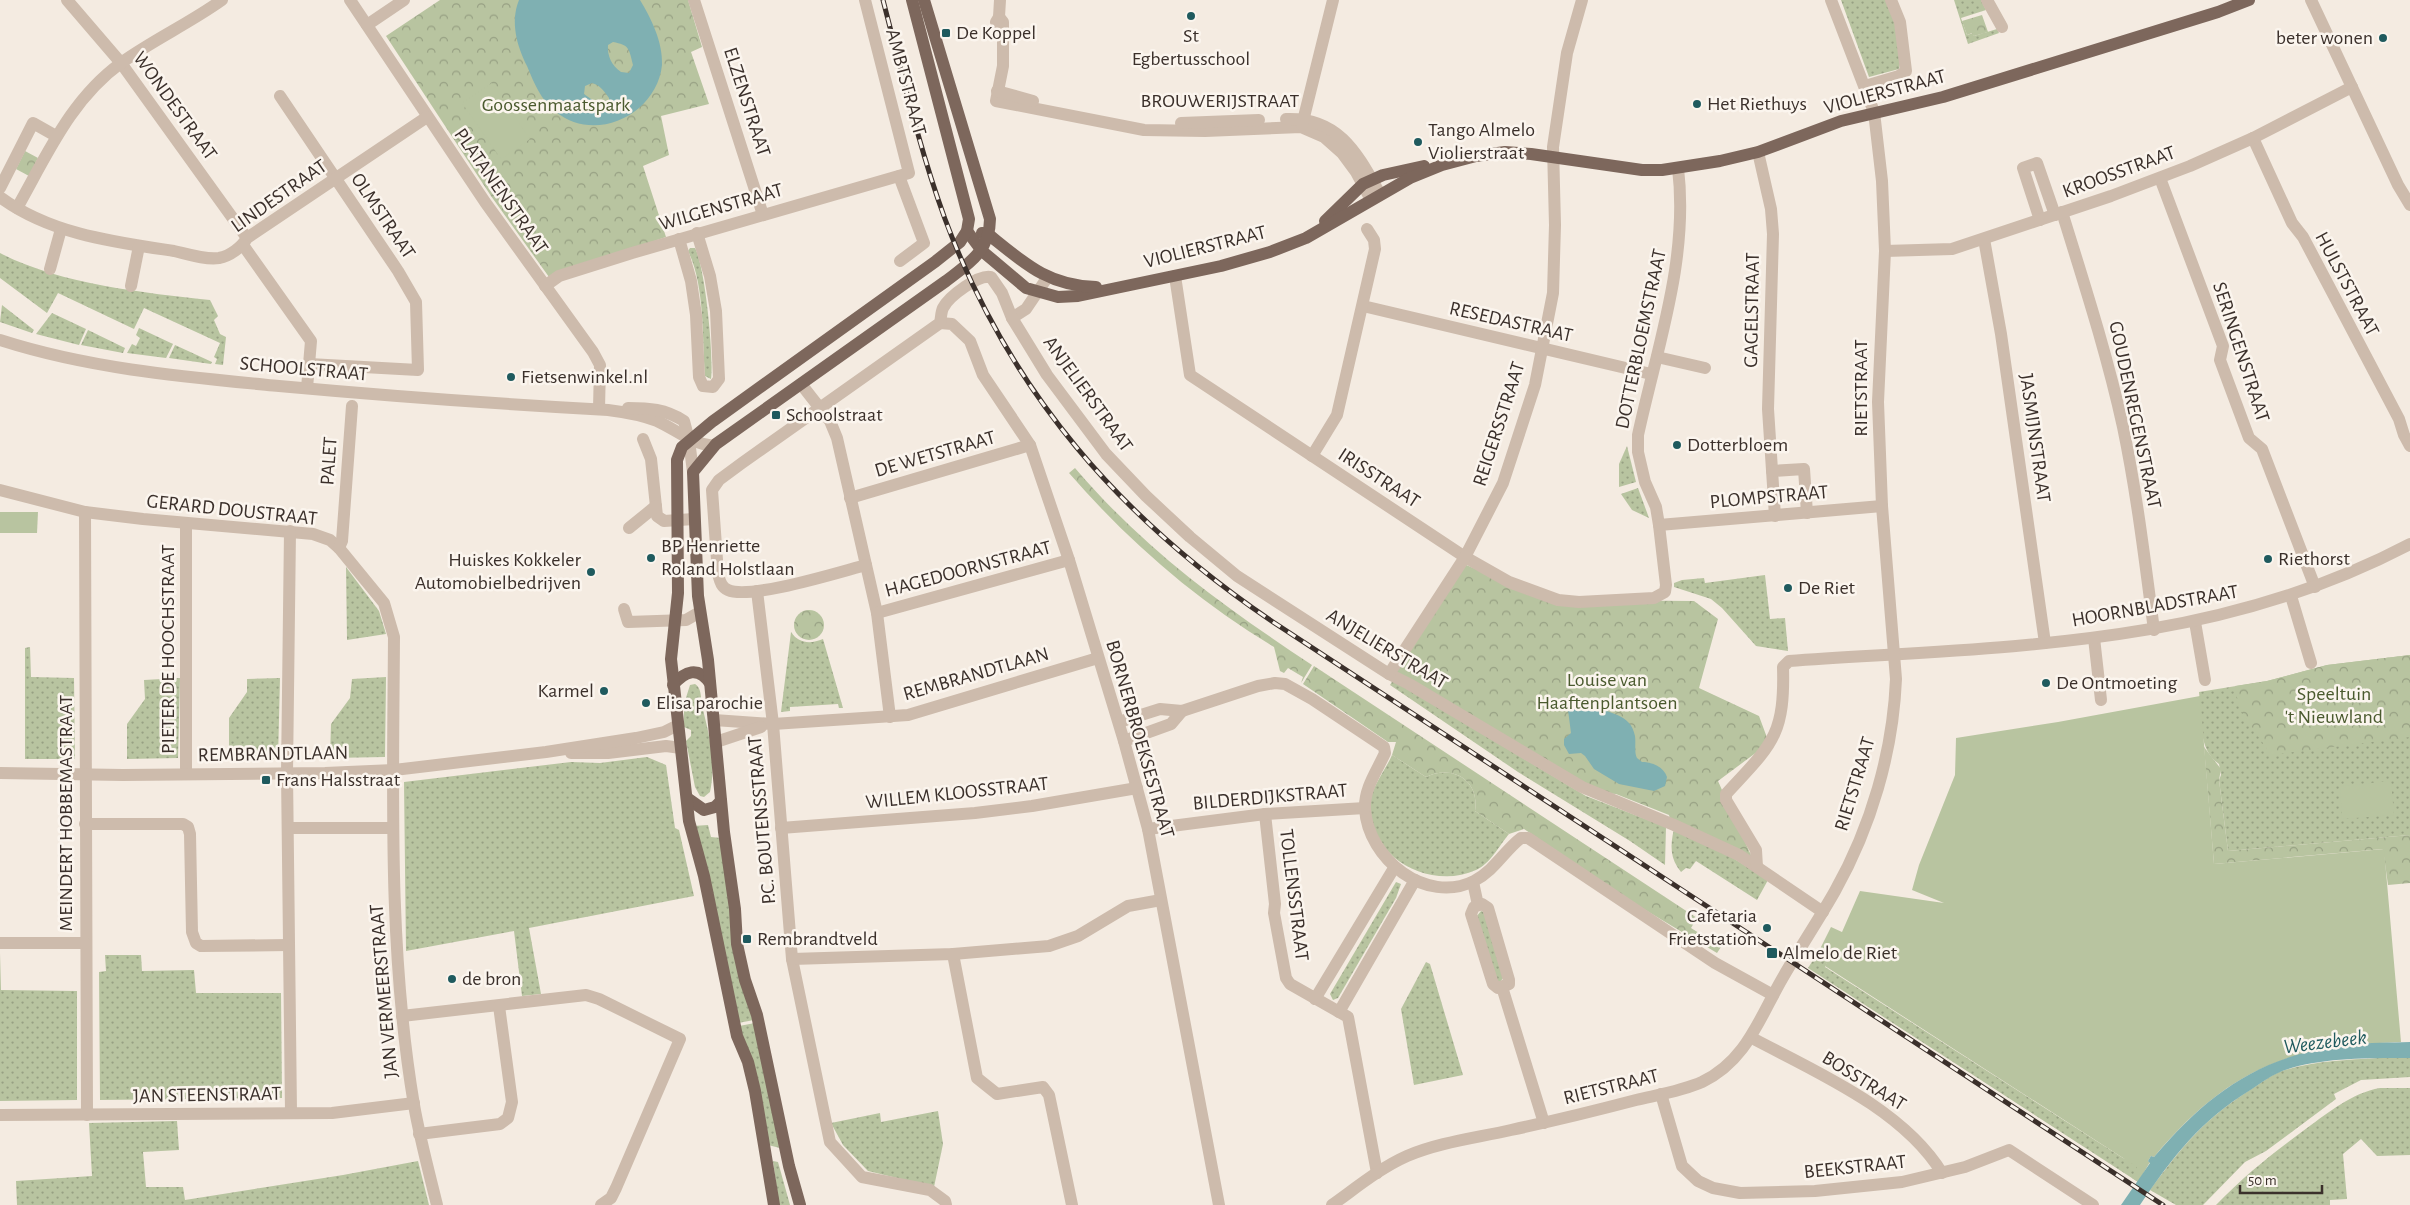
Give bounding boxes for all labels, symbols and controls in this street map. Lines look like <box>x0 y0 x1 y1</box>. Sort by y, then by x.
marker: St Egbertusschool <box>1185 10 1197 22</box>
place label: De Koppel <box>956 23 1036 43</box>
place label: St Egbertusschool <box>1132 26 1250 69</box>
street label: AMBTSTRAAT <box>882 27 930 138</box>
marker: De Koppel <box>940 27 952 39</box>
place label: beter wonen <box>2276 28 2373 48</box>
marker: beter wonen <box>2377 32 2389 44</box>
street label: ELZENSTRAAT <box>720 45 774 159</box>
street label: WONDESTRAAT <box>129 48 221 164</box>
street label: VIOLIERSTRAAT <box>1822 66 1948 118</box>
street label: BROUWERIJSTRAAT <box>1141 91 1300 111</box>
place label: Het Riethuys <box>1707 94 1807 114</box>
park label: Goossenmaatspark <box>482 95 630 115</box>
marker: Het Riethuys <box>1691 98 1703 110</box>
place label: Tango Almelo Violierstraat <box>1428 120 1535 163</box>
street label: PLATANENSTRAAT <box>450 125 552 258</box>
marker: Tango Almelo Violierstraat <box>1412 136 1424 148</box>
street label: KROOSSTRAAT <box>2060 142 2178 202</box>
street label: LINDESTRAAT <box>227 156 331 236</box>
street label: OLMSTRAAT <box>347 170 419 263</box>
street label: WILGENSTRAAT <box>657 180 785 234</box>
street label: VIOLIERSTRAAT <box>1142 222 1268 272</box>
street label: HULSTSTRAAT <box>2311 229 2383 340</box>
street label: DOTTERBLOEMSTRAAT <box>1612 247 1670 431</box>
street label: GAGELSTRAAT <box>1741 252 1763 368</box>
street label: SERINGENSTRAAT <box>2209 279 2273 425</box>
street label: RESEDASTRAAT <box>1447 298 1575 346</box>
street label: GOUDENREGENSTRAAT <box>2105 320 2165 511</box>
street label: ANJELIERSTRAAT <box>1040 333 1137 456</box>
street label: RIETSTRAAT <box>1851 339 1871 437</box>
street label: SCHOOLSTRAAT <box>239 353 369 385</box>
street label: REIGERSSTRAAT <box>1469 359 1529 489</box>
place label: Fietsenwinkel.nl <box>521 367 648 387</box>
marker: Fietsenwinkel.nl <box>505 371 517 383</box>
street label: JASMIJNSTRAAT <box>2016 372 2054 504</box>
place label: Schoolstraat <box>786 405 883 425</box>
marker: Schoolstraat <box>770 409 782 421</box>
street label: DE WETSTRAAT <box>872 427 998 481</box>
place label: Dotterbloem <box>1687 435 1788 455</box>
street label: PALET <box>317 436 341 486</box>
marker: Dotterbloem <box>1671 439 1683 451</box>
street label: IRISSTRAAT <box>1335 444 1424 512</box>
street label: PLOMPSTRAAT <box>1709 482 1829 512</box>
street label: GERARD DOUSTRAAT <box>146 491 319 529</box>
place label: BP Henriette Roland Holstlaan <box>661 536 795 579</box>
street label: HAGEDOORNSTRAAT <box>883 537 1054 601</box>
street label: PIETER DE HOOCHSTRAAT <box>158 544 178 754</box>
place label: Riethorst <box>2278 549 2350 569</box>
place label: Huiskes Kokkeler Automobielbedrijven <box>415 550 582 593</box>
marker: BP Henriette Roland Holstlaan <box>645 552 657 564</box>
marker: Riethorst <box>2262 553 2274 565</box>
marker: Huiskes Kokkeler Automobielbedrijven <box>585 566 597 578</box>
place label: De Riet <box>1798 578 1856 598</box>
street label: HOORNBLADSTRAAT <box>2070 581 2240 631</box>
marker: De Riet <box>1782 582 1794 594</box>
street label: ANJELIERSTRAAT <box>1323 605 1451 693</box>
street label: BORNERBROEKSESTRAAT <box>1102 638 1178 840</box>
street label: REMBRANDTLAAN <box>901 644 1051 704</box>
park label: Louise van Haaftenplantsoen <box>1536 670 1678 713</box>
place label: De Ontmoeting <box>2056 673 2177 693</box>
marker: De Ontmoeting <box>2040 677 2052 689</box>
place label: Karmel <box>538 681 594 701</box>
park label: Speeltuin 't Nieuwland <box>2285 684 2383 727</box>
marker: Karmel <box>598 685 610 697</box>
place label: Elisa parochie <box>656 693 763 713</box>
street label: MEINDERT HOBBEMASTRAAT <box>56 694 76 931</box>
marker: Elisa parochie <box>640 697 652 709</box>
street label: RIETSTRAAT <box>1831 734 1879 834</box>
street label: P.C. BOUTENSSTRAAT <box>745 735 779 905</box>
street label: REMBRANDTLAAN <box>198 743 348 765</box>
place label: Frans Halsstraat <box>276 770 401 790</box>
street label: WILLEM KLOOSSTRAAT <box>865 773 1050 813</box>
marker: Frans Halsstraat <box>260 774 272 786</box>
street label: BILDERDIJKSTRAAT <box>1192 780 1348 814</box>
street label: TOLLENSSTRAAT <box>1276 828 1312 962</box>
street label: JAN VERMEERSTRAAT <box>366 903 402 1079</box>
place label: Cafetaria Frietstation <box>1668 906 1757 949</box>
marker: Cafetaria Frietstation <box>1761 922 1773 934</box>
place label: Rembrandtveld <box>757 929 878 949</box>
marker: Rembrandtveld <box>741 933 753 945</box>
place label: Almelo de Riet <box>1783 943 1898 963</box>
marker: Almelo de Riet <box>1765 946 1779 960</box>
place label: de bron <box>462 969 521 989</box>
marker: de bron <box>446 973 458 985</box>
water label: Weezebeek <box>2282 1026 2368 1058</box>
street label: BOSSTRAAT <box>1819 1047 1910 1115</box>
street label: RIETSTRAAT <box>1561 1065 1661 1108</box>
street label: JAN STEENSTRAAT <box>133 1084 282 1106</box>
street label: BEEKSTRAAT <box>1803 1152 1907 1182</box>
scale bar <box>2240 1162 2322 1194</box>
text: 50 m <box>2248 1173 2277 1188</box>

